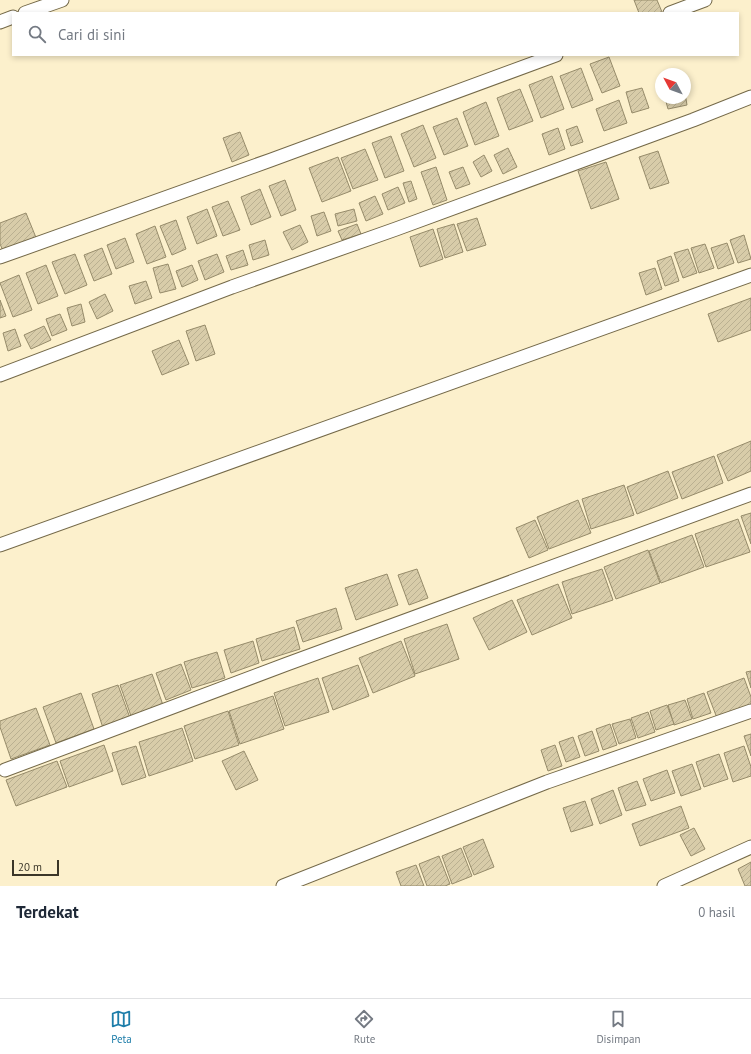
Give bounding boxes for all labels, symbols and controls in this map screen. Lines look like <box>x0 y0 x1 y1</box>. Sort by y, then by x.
search box <box>12 12 739 56</box>
icon: search <box>26 23 48 45</box>
text: Cari di sini <box>58 25 126 44</box>
north arrow <box>655 68 691 104</box>
scale bar <box>12 858 59 877</box>
text: 20 m <box>18 860 42 874</box>
text: Terdekat <box>16 901 79 923</box>
text: 0 hasil <box>698 904 735 921</box>
tab: Peta <box>110 1008 132 1046</box>
tab: Rute <box>353 1008 375 1046</box>
tab: Disimpan <box>596 1008 641 1046</box>

